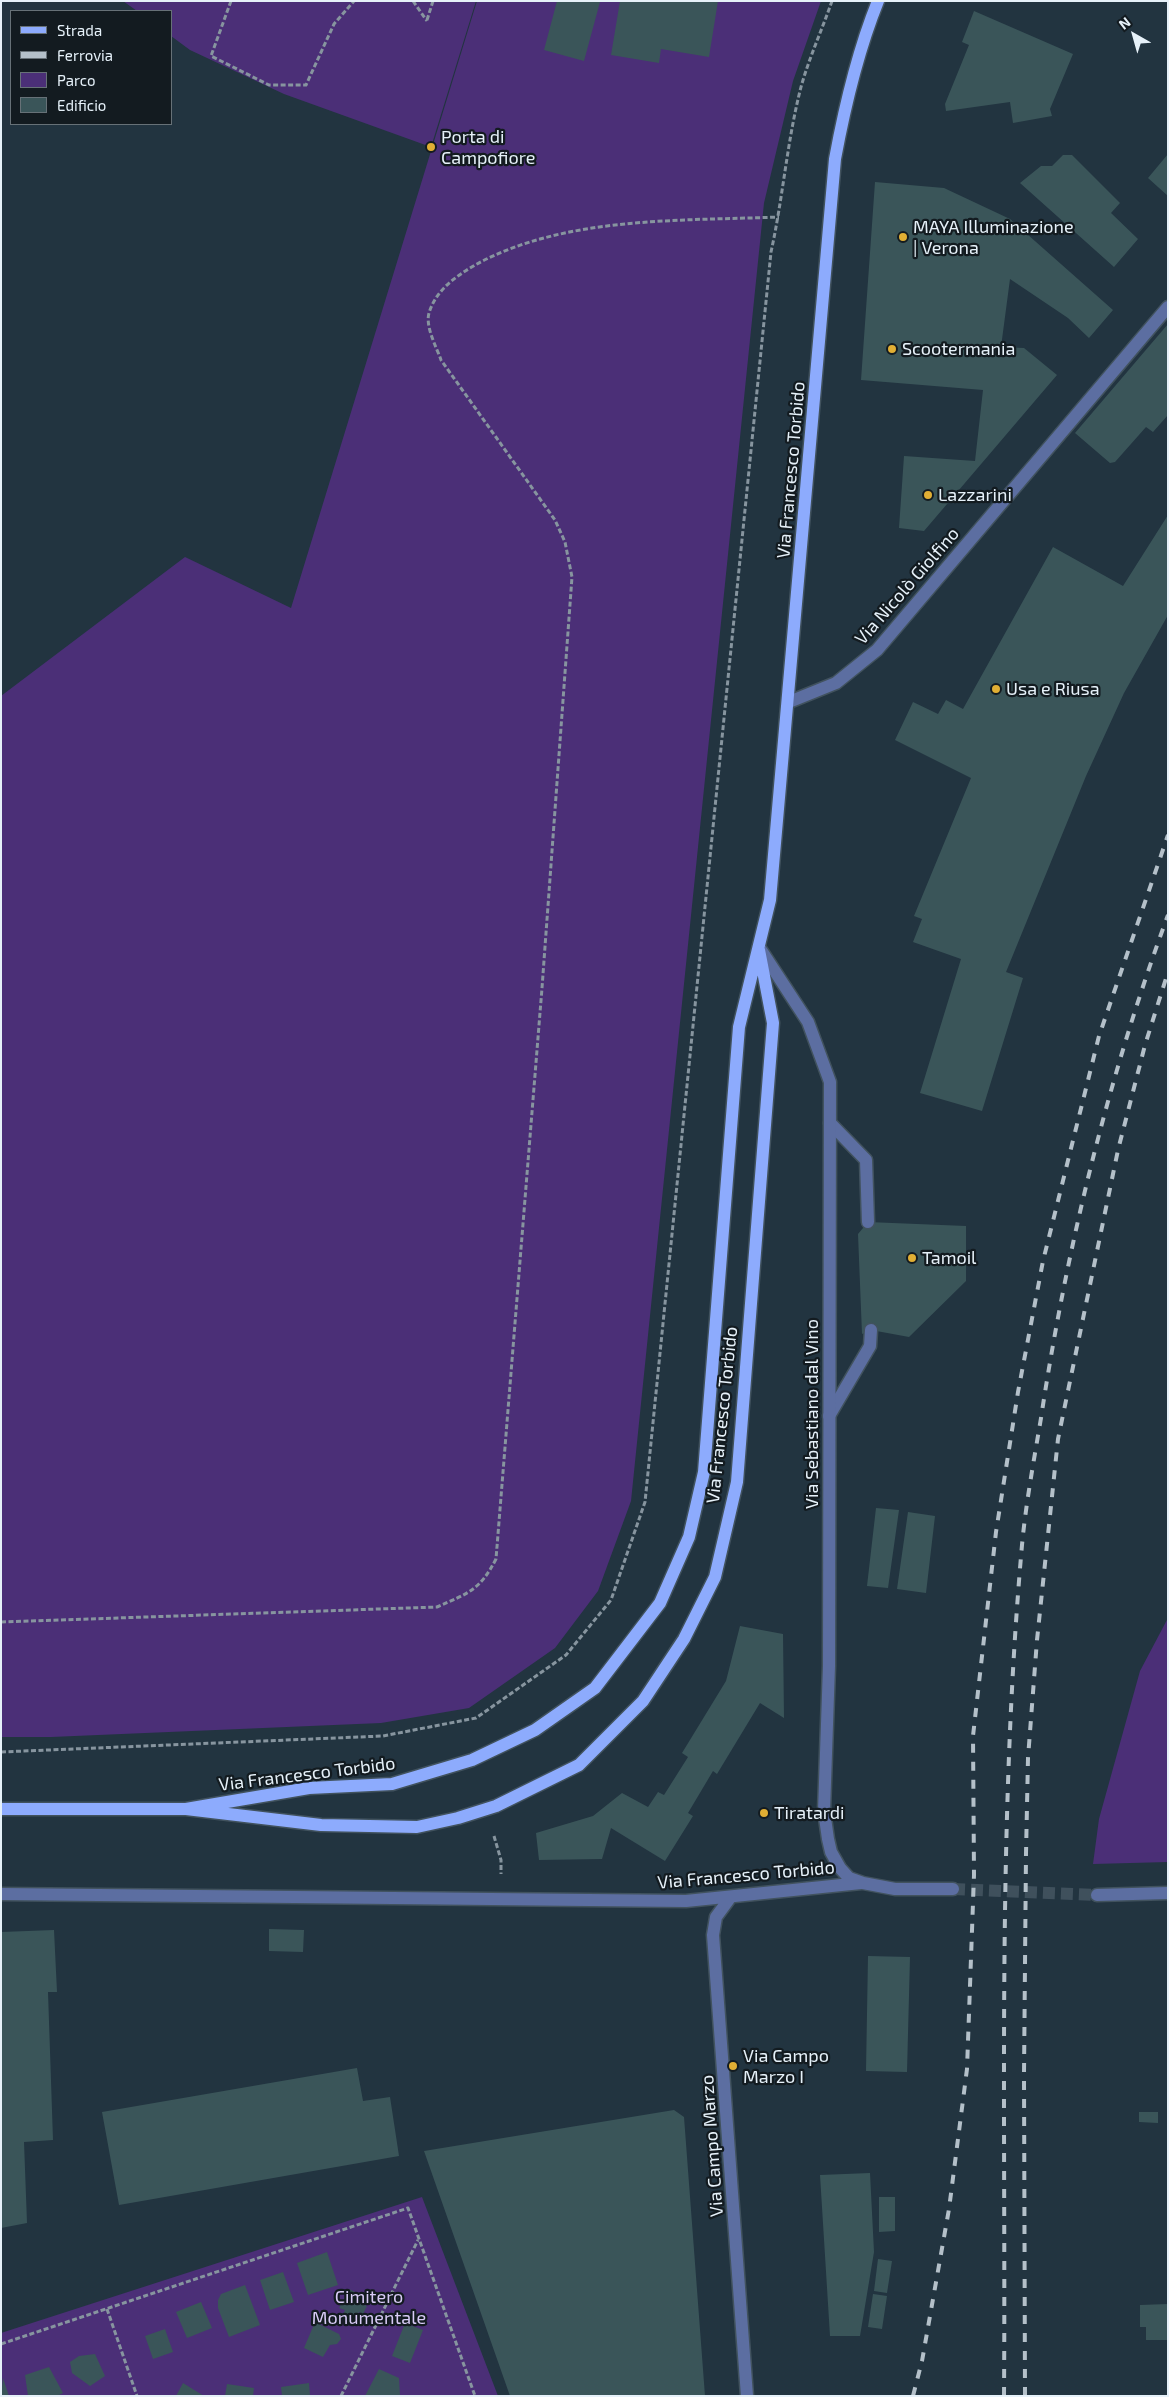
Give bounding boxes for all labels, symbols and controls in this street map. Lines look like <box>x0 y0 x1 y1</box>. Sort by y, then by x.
legend <box>10 10 172 125</box>
north arrow <box>1109 10 1159 60</box>
text: N <box>1115 13 1134 33</box>
text: Strada <box>57 21 102 39</box>
text: Ferrovia <box>57 46 113 64</box>
text: Parco <box>57 71 96 89</box>
text: Edificio <box>57 96 106 114</box>
place label: Porta di Campofiore <box>441 126 535 168</box>
marker: Porta di Campofiore <box>425 141 437 153</box>
place label: MAYA Illuminazione | Verona <box>913 216 1074 258</box>
marker: MAYA Illuminazione | Verona <box>897 231 909 243</box>
place label: Scootermania <box>902 338 1015 360</box>
marker: Scootermania <box>886 343 898 355</box>
street label: Via Francesco Torbido <box>772 381 810 559</box>
place label: Lazzarini <box>938 484 1012 506</box>
marker: Lazzarini <box>922 489 934 501</box>
street label: Via Nicolò Giolfino <box>850 523 964 649</box>
place label: Usa e Riusa <box>1006 678 1100 700</box>
marker: Usa e Riusa <box>990 683 1002 695</box>
place label: Tamoil <box>922 1247 976 1269</box>
marker: Tamoil <box>906 1252 918 1264</box>
street label: Via Sebastiano dal Vino <box>801 1319 823 1509</box>
street label: Via Francesco Torbido <box>702 1325 742 1505</box>
street label: Via Francesco Torbido <box>217 1752 397 1796</box>
place label: Tiratardi <box>774 1802 845 1824</box>
marker: Tiratardi <box>758 1807 770 1819</box>
street label: Via Francesco Torbido <box>657 1856 835 1894</box>
place label: Via Campo Marzo I <box>743 2045 829 2088</box>
marker: Via Campo Marzo I <box>727 2060 739 2072</box>
street label: Via Campo Marzo <box>696 2074 728 2218</box>
park label: Cimitero Monumentale <box>312 2286 426 2328</box>

